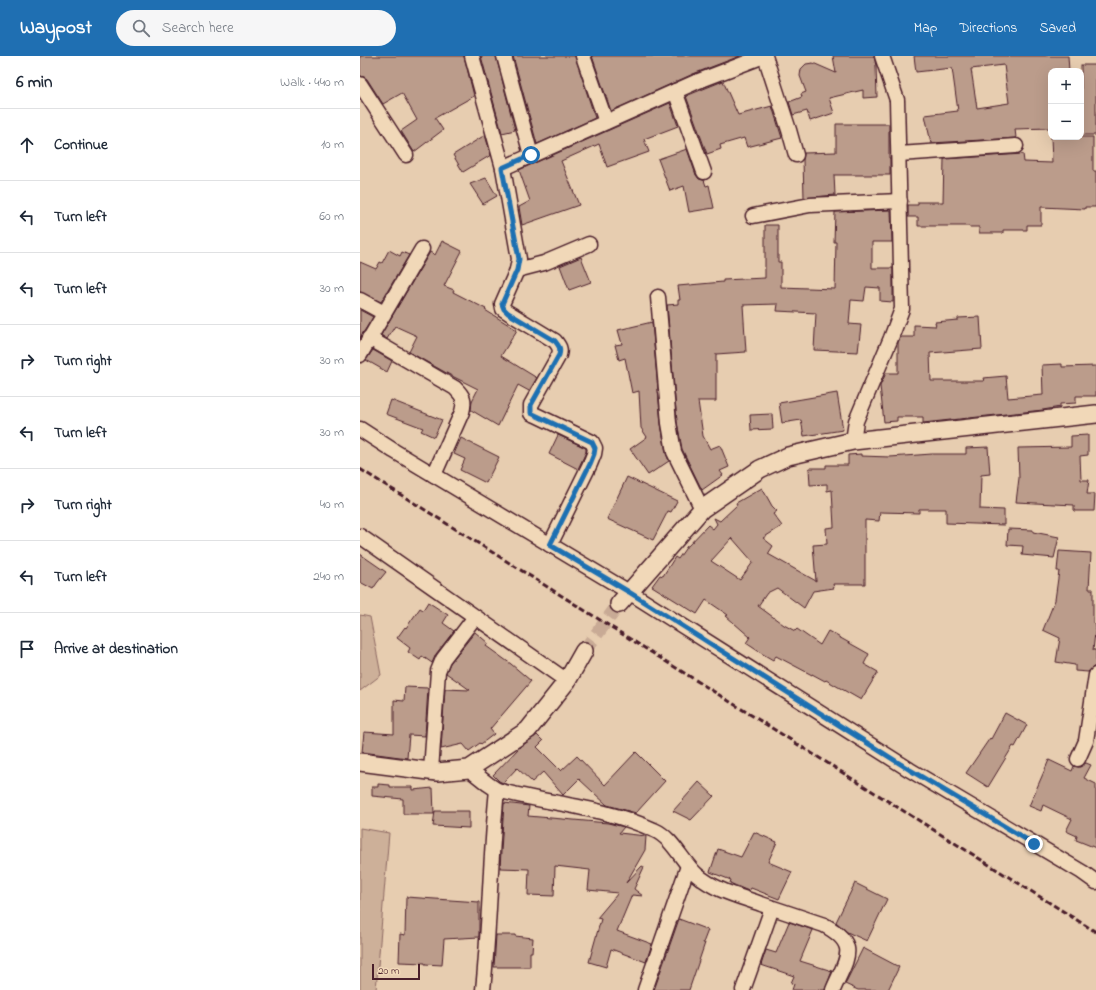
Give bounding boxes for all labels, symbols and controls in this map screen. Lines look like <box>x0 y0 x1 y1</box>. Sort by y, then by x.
search box <box>116 10 396 46</box>
text: Waypost <box>20 15 92 42</box>
icon: search <box>130 17 152 39</box>
text: Search here <box>162 17 234 39</box>
text: Map <box>914 18 937 39</box>
text: Directions <box>959 18 1017 39</box>
text: Saved <box>1039 18 1076 39</box>
map controls <box>1048 68 1084 140</box>
button: + <box>1048 68 1084 104</box>
text: 6 min <box>16 70 52 95</box>
text: Walk · 440 m <box>280 73 344 92</box>
button: − <box>1048 104 1084 140</box>
icon: ahead <box>16 134 38 156</box>
text: Continue <box>54 134 108 156</box>
text: 10 m <box>321 135 344 154</box>
route start <box>522 146 540 164</box>
icon: left <box>16 206 38 228</box>
text: Turn left <box>54 206 107 228</box>
text: 60 m <box>319 207 344 226</box>
icon: left <box>16 278 38 300</box>
text: Turn left <box>54 278 107 300</box>
text: 30 m <box>320 279 344 298</box>
icon: right <box>16 350 38 372</box>
text: Turn right <box>54 350 112 372</box>
text: 30 m <box>320 351 344 370</box>
icon: left <box>16 422 38 444</box>
text: Turn left <box>54 422 107 444</box>
text: 30 m <box>320 423 344 442</box>
icon: right <box>16 494 38 516</box>
text: Turn right <box>54 494 112 516</box>
text: 40 m <box>320 495 344 514</box>
icon: left <box>16 566 38 588</box>
text: Turn left <box>54 566 107 588</box>
text: 240 m <box>313 567 344 586</box>
icon: arrive <box>16 638 38 660</box>
text: Arrive at destination <box>54 638 178 660</box>
route end <box>1025 835 1043 853</box>
scale bar <box>372 962 420 981</box>
text: 20 m <box>378 963 400 979</box>

